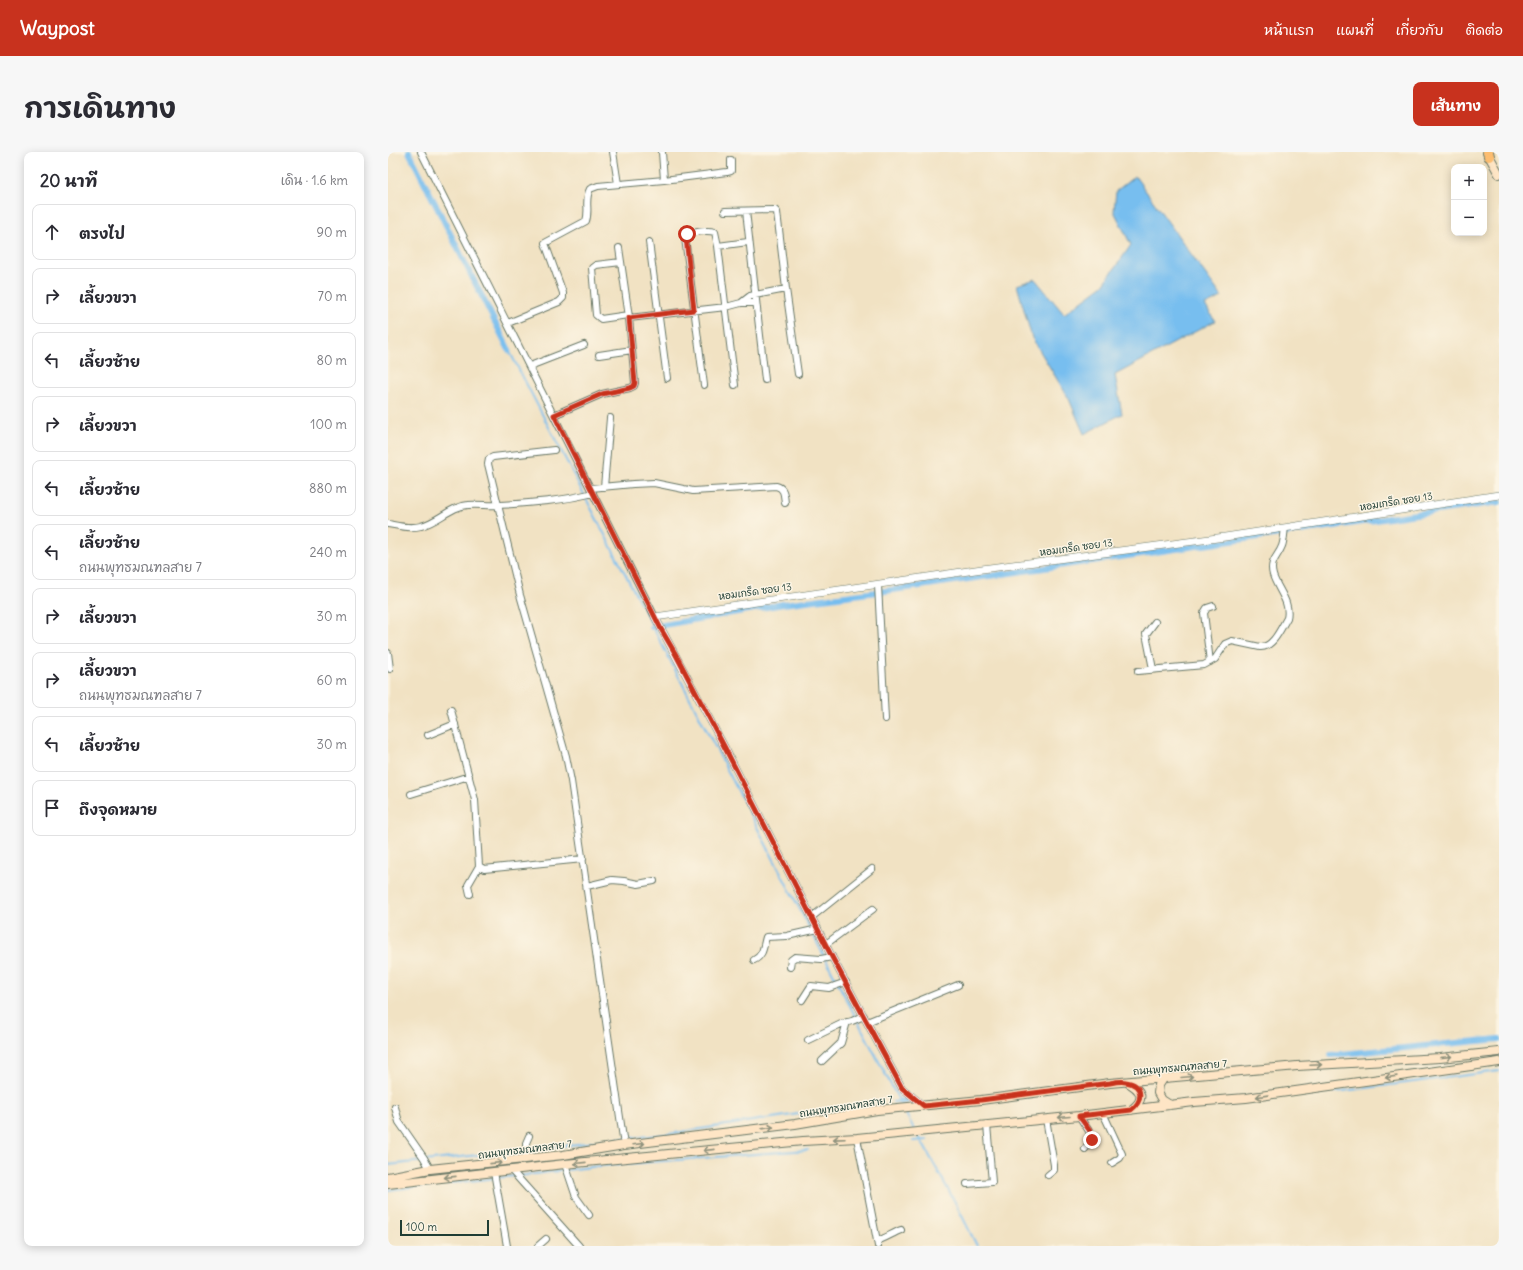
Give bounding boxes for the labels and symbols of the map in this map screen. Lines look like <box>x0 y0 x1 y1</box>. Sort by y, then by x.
route start <box>678 225 696 243</box>
street label: หอมเกร็ด ซอย 13 <box>1359 488 1434 514</box>
street label: หอมเกร็ด ซอย 13 <box>1039 535 1114 559</box>
street label: หอมเกร็ด ซอย 13 <box>718 579 793 603</box>
one-way arrow <box>1439 1054 1452 1061</box>
street label: ถนนพุทธมณฑลสาย 7 <box>1132 1057 1228 1080</box>
one-way arrow <box>1309 1061 1322 1069</box>
one-way arrow <box>1180 1073 1193 1080</box>
one-way arrow <box>1385 1073 1398 1081</box>
one-way arrow <box>1256 1092 1269 1100</box>
street label: ถนนพุทธมณฑลสาย 7 <box>798 1093 894 1122</box>
one-way arrow <box>1058 1114 1071 1121</box>
one-way arrow <box>761 1124 774 1132</box>
route end <box>1083 1131 1101 1149</box>
one-way arrow <box>833 1135 846 1143</box>
street label: ถนนพุทธมณฑลสาย 7 <box>477 1137 573 1164</box>
one-way arrow <box>632 1140 645 1147</box>
one-way arrow <box>703 1146 716 1154</box>
one-way arrow <box>489 1159 502 1167</box>
one-way arrow <box>574 1159 587 1166</box>
one-way arrow <box>444 1173 457 1180</box>
scale bar <box>400 1218 489 1237</box>

